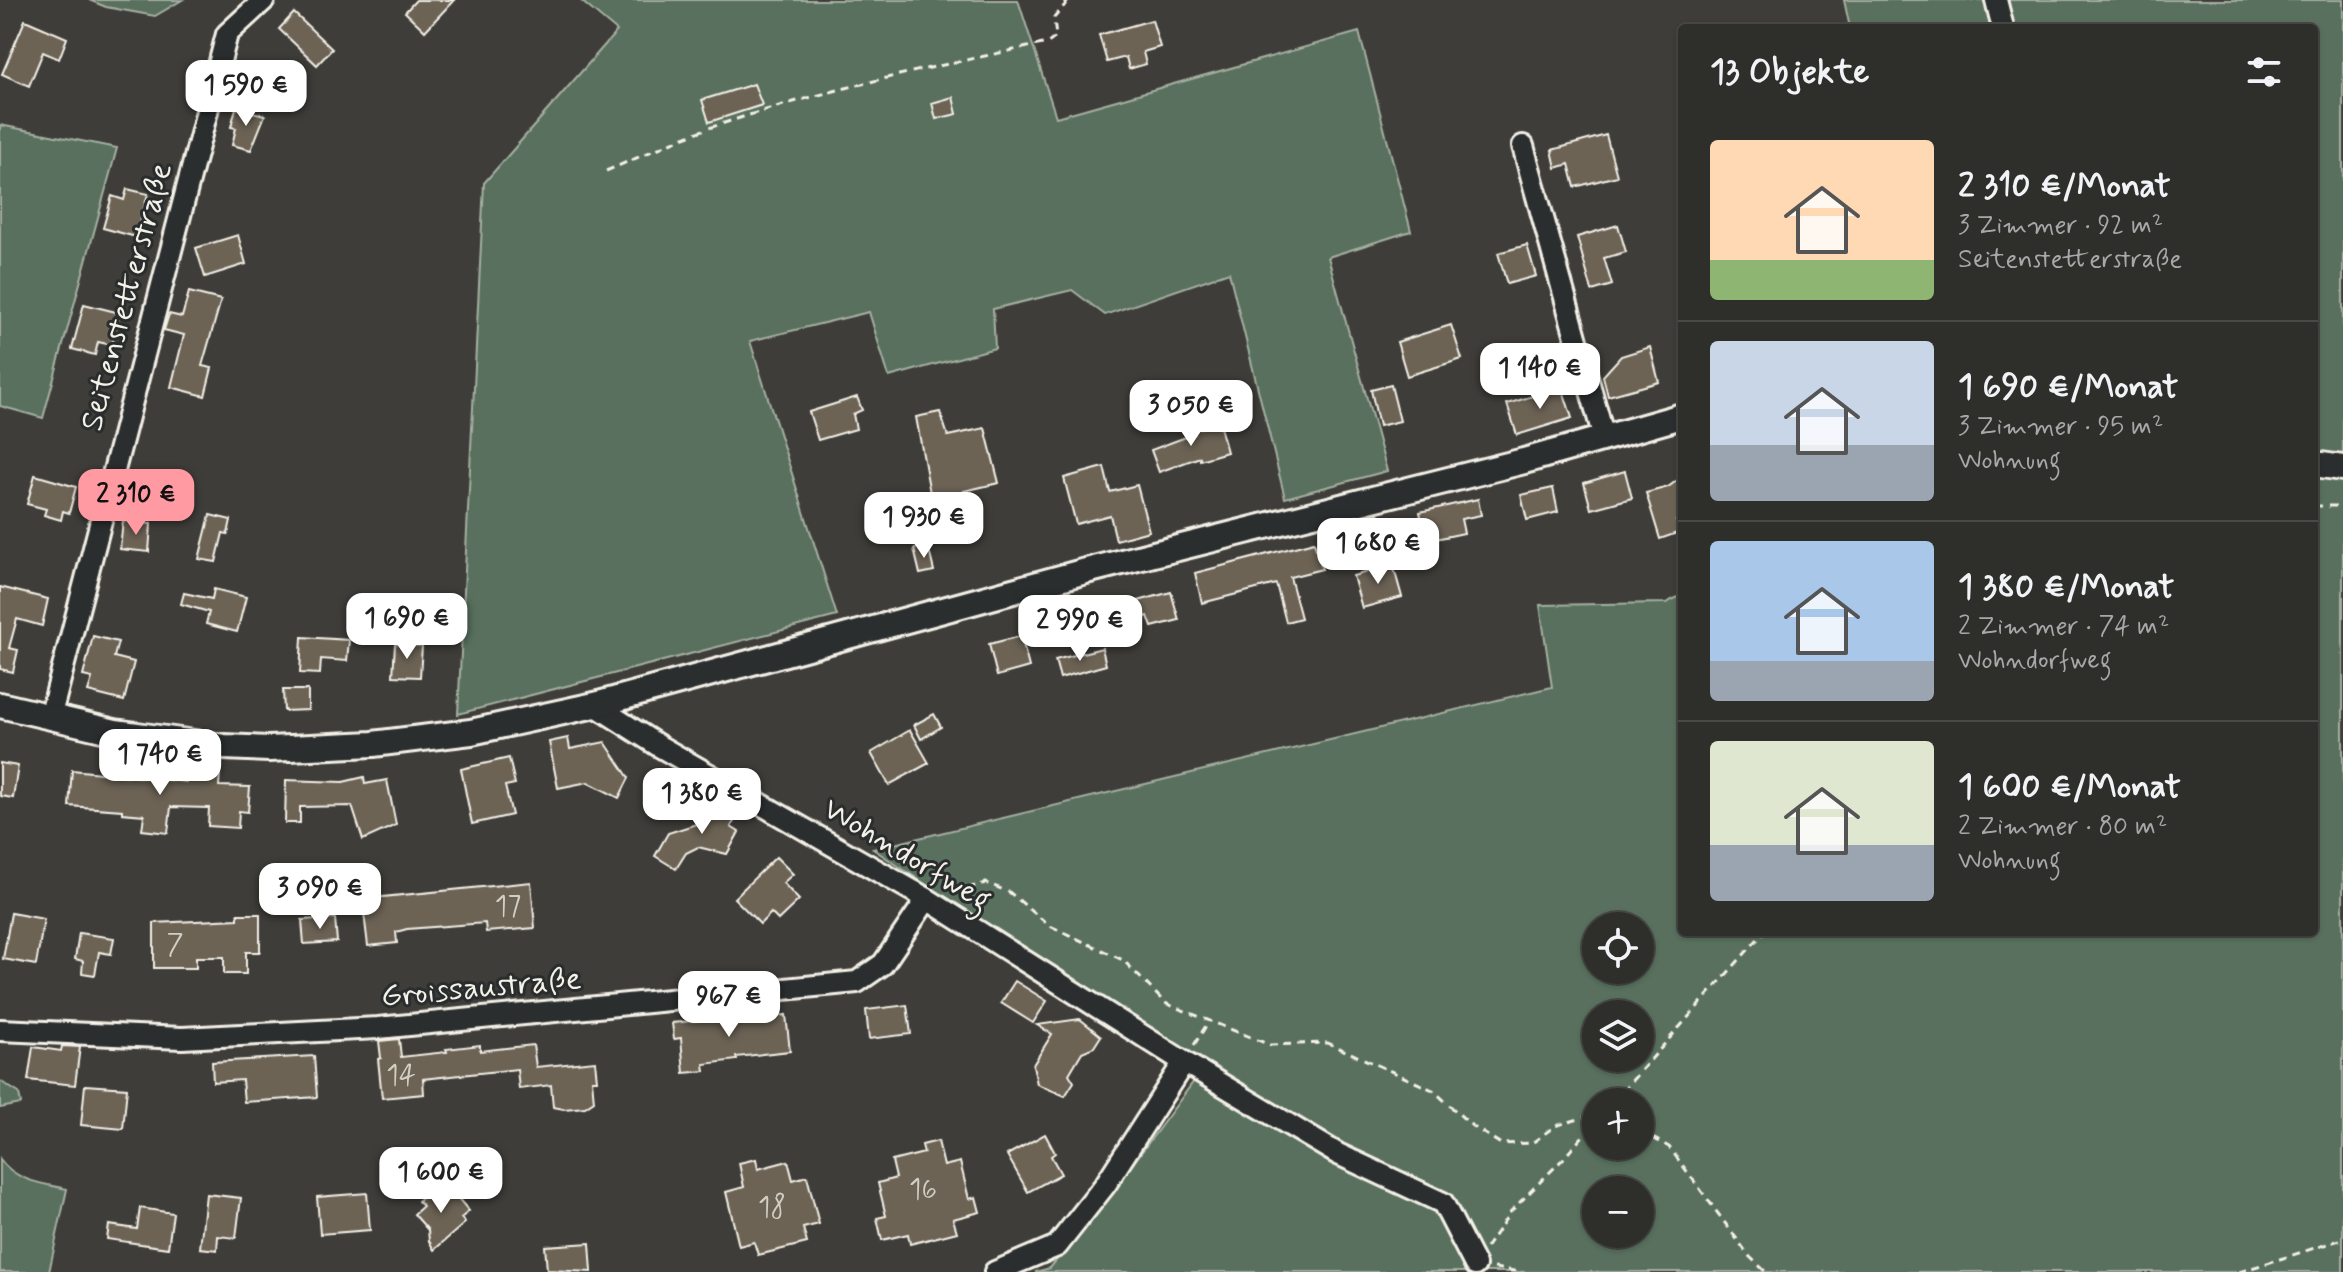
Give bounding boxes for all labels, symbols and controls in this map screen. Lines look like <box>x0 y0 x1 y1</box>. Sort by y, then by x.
text: 13 Objekte <box>1710 50 1869 95</box>
icon: filters <box>2242 50 2286 94</box>
pin: 1 590 € <box>172 60 320 128</box>
text: 1 590 € <box>204 69 288 103</box>
street label: Seitenstetterstraße <box>71 158 183 436</box>
text: 2 310 €/Monat <box>1958 164 2171 209</box>
icon: home <box>1774 172 1870 268</box>
text: 3 Zimmer · 92 m² <box>1958 209 2163 243</box>
text: Seitenstetterstraße <box>1958 243 2182 277</box>
pin: 1 140 € <box>1466 343 1614 411</box>
text: 1 140 € <box>1498 352 1582 386</box>
text: 1 690 €/Monat <box>1958 365 2178 410</box>
icon: home <box>1774 373 1870 469</box>
pin: 3 050 € <box>1117 380 1265 448</box>
text: 3 050 € <box>1148 389 1234 423</box>
text: 3 Zimmer · 95 m² <box>1958 410 2163 444</box>
text: Wohnung <box>1958 444 2061 478</box>
pin: 2 310 € <box>62 469 210 537</box>
text: 2 310 € <box>96 478 176 512</box>
pin: 1 930 € <box>850 492 998 560</box>
text: 1 930 € <box>882 501 966 535</box>
pin: 1 680 € <box>1304 518 1452 586</box>
text: 1 680 € <box>1335 527 1421 561</box>
text: 1 380 €/Monat <box>1958 565 2174 610</box>
icon: home <box>1774 573 1870 669</box>
pin: 1 690 € <box>333 593 481 661</box>
pin: 2 990 € <box>1006 595 1154 663</box>
text: 1 690 € <box>364 602 450 636</box>
text: 2 990 € <box>1036 604 1124 638</box>
text: 2 Zimmer · 74 m² <box>1958 610 2169 644</box>
text: Wohndorfweg <box>1958 644 2112 678</box>
pin: 1 740 € <box>86 729 234 797</box>
text: 1 740 € <box>117 738 203 772</box>
text: 1 600 €/Monat <box>1958 765 2181 810</box>
pin: 1 380 € <box>628 768 776 836</box>
icon: home <box>1774 773 1870 869</box>
text: 1 380 € <box>661 777 743 811</box>
street label: Wohndorfweg <box>814 788 999 924</box>
text: 2 Zimmer · 80 m² <box>1958 810 2167 844</box>
text: Wohnung <box>1958 844 2061 878</box>
pin: 3 090 € <box>246 863 394 931</box>
text: 3 090 € <box>277 872 363 906</box>
house number: 17 <box>495 889 521 926</box>
map controls <box>1582 912 1654 1248</box>
button: locate <box>1582 912 1654 984</box>
house number: 7 <box>167 927 184 964</box>
street label: Groissaustraße <box>379 958 583 1018</box>
pin: 967 € <box>673 971 785 1039</box>
text: 967 € <box>696 980 762 1014</box>
button: layers <box>1582 1000 1654 1072</box>
house number: 14 <box>386 1058 416 1095</box>
button: + <box>1582 1088 1654 1160</box>
pin: 1 600 € <box>367 1147 515 1215</box>
text: 1 600 € <box>397 1156 485 1190</box>
house number: 16 <box>909 1172 937 1209</box>
button: − <box>1582 1176 1654 1248</box>
house number: 18 <box>758 1190 786 1227</box>

